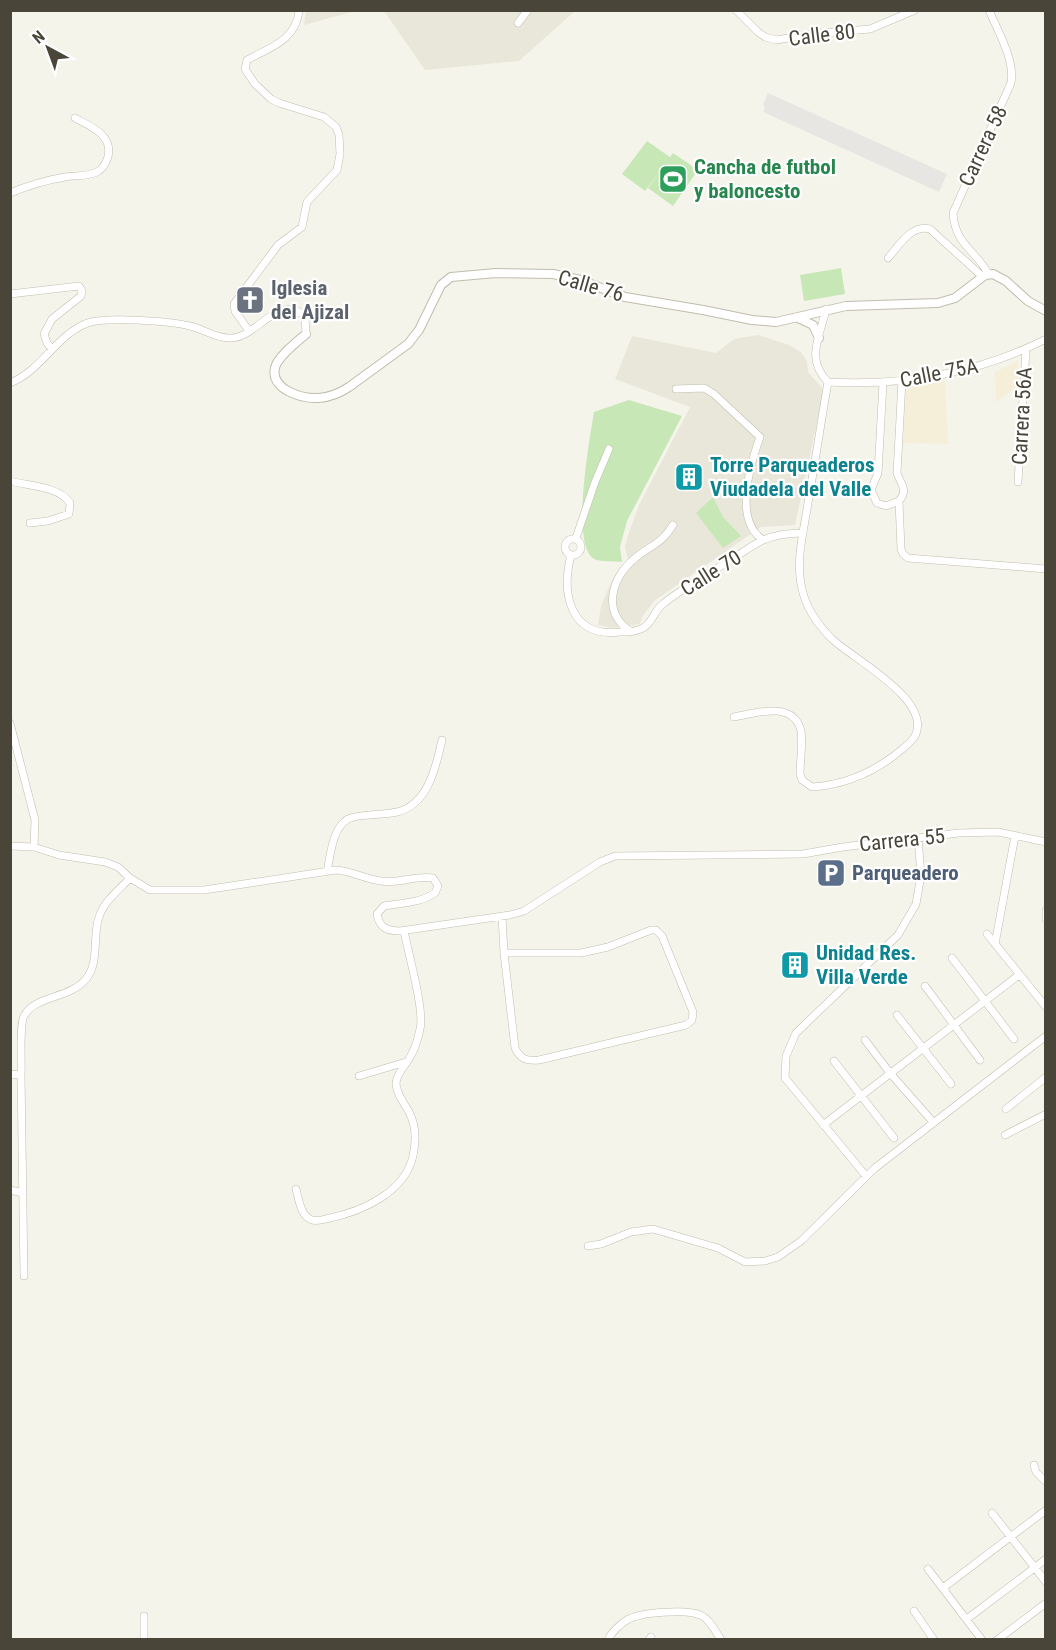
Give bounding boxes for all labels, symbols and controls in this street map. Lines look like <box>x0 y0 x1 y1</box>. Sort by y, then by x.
north arrow <box>18 18 78 78</box>
street label: Calle 80 <box>787 19 857 51</box>
text: N <box>29 27 48 47</box>
street label: Carrera 58 <box>954 102 1012 190</box>
place label: Cancha de futbol y baloncesto <box>694 155 836 203</box>
sports icon: Cancha de futbol y baloncesto <box>657 163 689 195</box>
street label: Calle 76 <box>555 265 627 307</box>
place label: Iglesia del Ajizal <box>271 276 349 324</box>
church icon: Iglesia del Ajizal <box>234 284 266 316</box>
street label: Calle 75A <box>898 354 980 392</box>
street label: Carrera 56A <box>1007 366 1037 466</box>
place label: Torre Parqueaderos Viudadela del Valle <box>710 453 875 501</box>
building icon: Torre Parqueaderos Viudadela del Valle <box>673 461 705 493</box>
street label: Calle 70 <box>676 545 746 601</box>
street label: Carrera 55 <box>858 824 946 856</box>
parking icon: Parqueadero <box>815 857 847 889</box>
place label: Parqueadero <box>852 861 959 885</box>
place label: Unidad Res. Villa Verde <box>816 941 916 989</box>
building icon: Unidad Res. Villa Verde <box>779 949 811 981</box>

